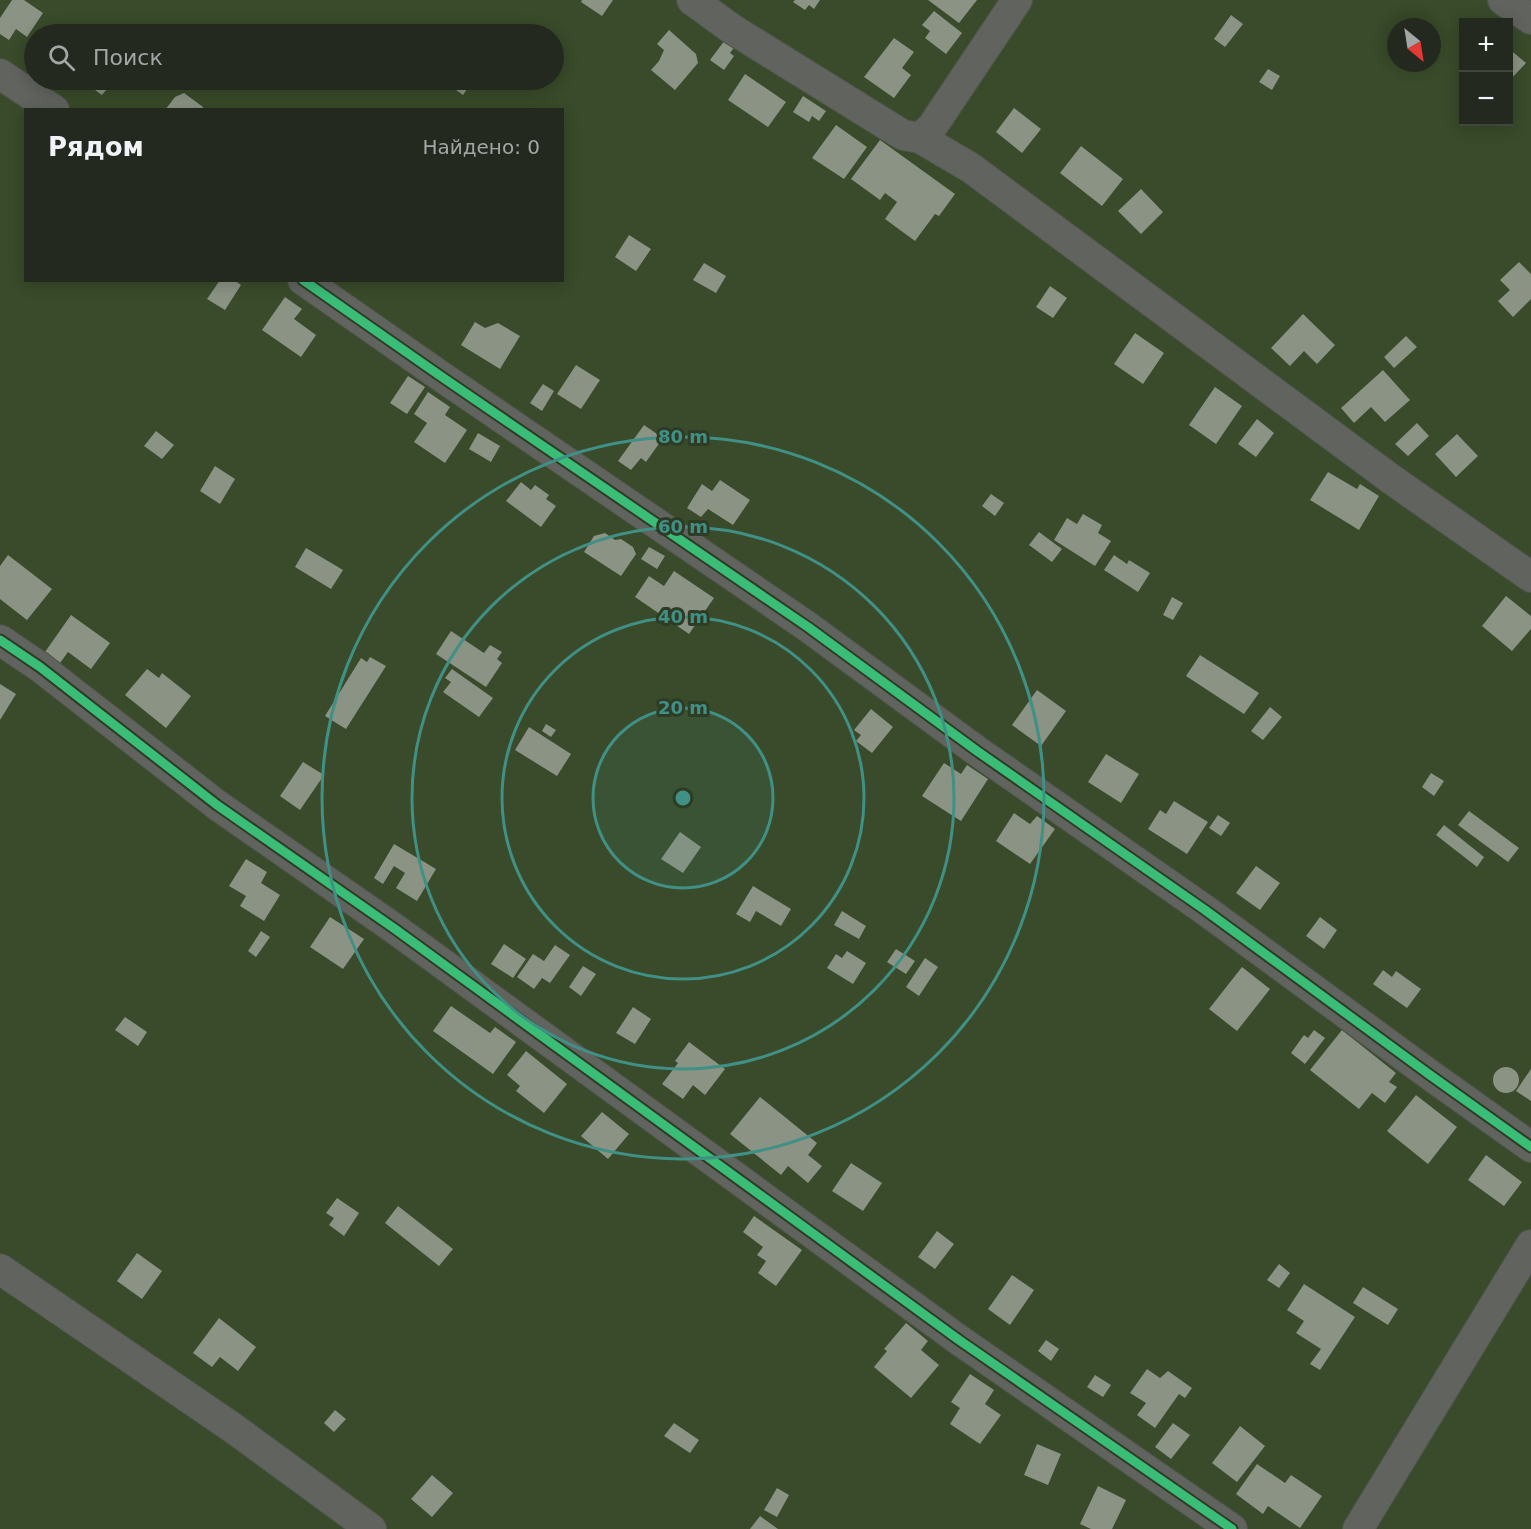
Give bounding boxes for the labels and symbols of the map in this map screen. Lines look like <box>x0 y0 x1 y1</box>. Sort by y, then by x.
north arrow <box>1387 18 1441 72</box>
text: 80 m <box>658 426 708 447</box>
text: 60 m <box>658 516 708 537</box>
text: 40 m <box>658 606 708 627</box>
text: 20 m <box>658 697 708 718</box>
centre of rings <box>673 788 693 808</box>

